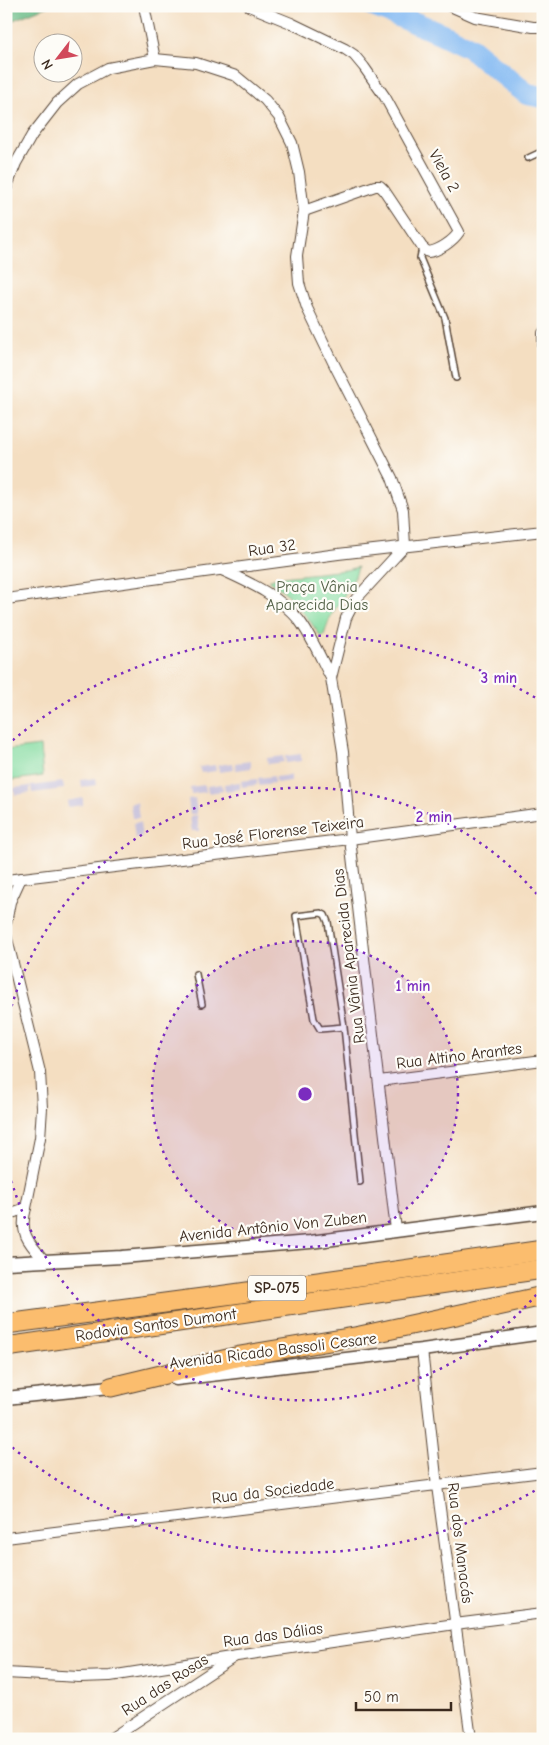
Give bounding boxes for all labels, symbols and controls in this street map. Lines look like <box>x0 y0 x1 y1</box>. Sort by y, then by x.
north arrow <box>32 32 82 82</box>
text: N <box>38 56 57 73</box>
street label: Viela 2 <box>425 147 463 195</box>
street label: Rua 32 <box>247 536 297 560</box>
park label: Praça Vânia Aparecida Dias <box>266 578 368 614</box>
text: 3 min <box>481 669 517 687</box>
text: 2 min <box>416 808 452 826</box>
street label: Rua José Florense Teixeira <box>181 813 365 853</box>
street label: Rua Vânia Aparecida Dias <box>329 867 369 1044</box>
text: 1 min <box>396 977 430 995</box>
street label: Rua Altino Arantes <box>395 1039 523 1073</box>
centre of rings <box>296 1085 314 1103</box>
street label: Avenida Antônio Von Zuben <box>178 1208 368 1246</box>
road number: SP-075 <box>248 1276 306 1300</box>
street label: Rodovia Santos Dumont <box>74 1305 238 1345</box>
street label: Avenida Ricado Bassoli Cesare <box>168 1329 378 1373</box>
street label: Rua da Sociedade <box>211 1475 335 1507</box>
street label: Rua dos Manacás <box>444 1482 476 1605</box>
street label: Rua das Dálias <box>222 1619 324 1651</box>
street label: Rua das Rosas <box>118 1650 212 1720</box>
scale bar <box>356 1680 452 1712</box>
text: 50 m <box>364 1688 399 1706</box>

